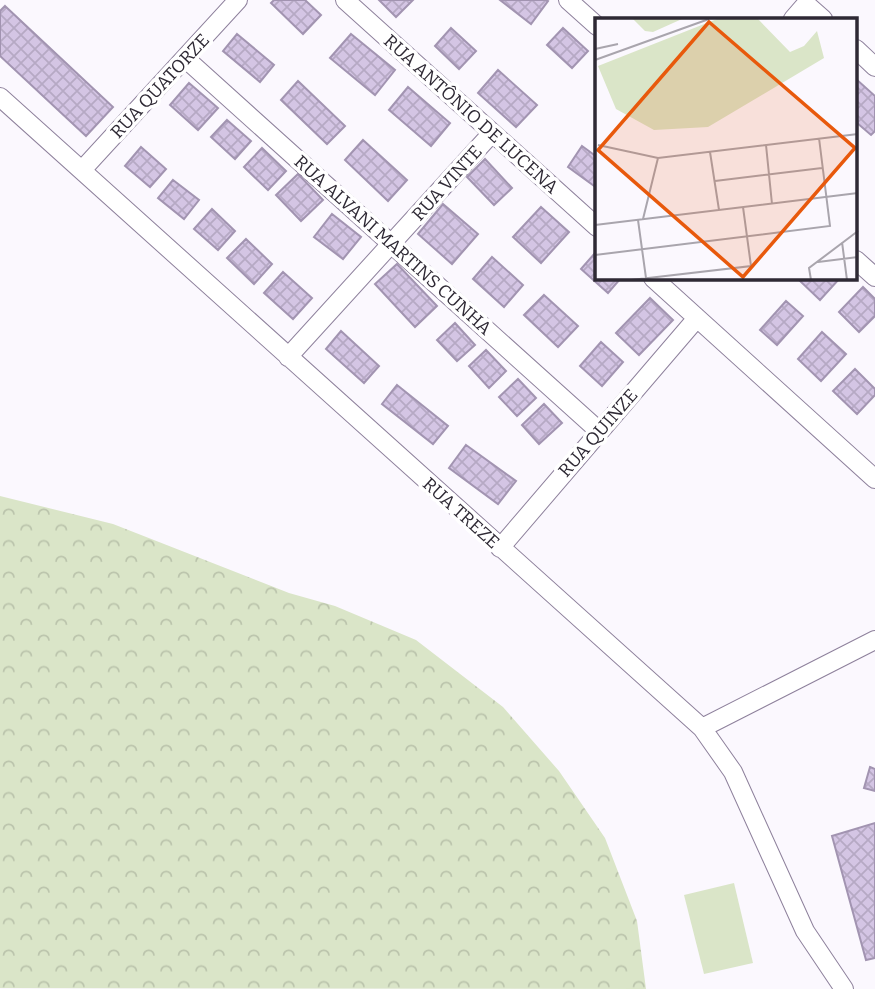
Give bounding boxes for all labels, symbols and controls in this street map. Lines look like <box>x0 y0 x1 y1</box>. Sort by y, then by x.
inset map <box>595 18 858 280</box>
street label: RUA QUATORZE <box>106 29 214 143</box>
street label: RUA ANTÔNIO DE LUCENA <box>379 30 563 198</box>
street label: RUA VINTE <box>407 141 487 225</box>
street label: RUA ALVANI MARTINS CUNHA <box>290 150 496 340</box>
street label: RUA QUINZE <box>554 384 642 482</box>
street label: RUA TREZE <box>418 473 504 553</box>

